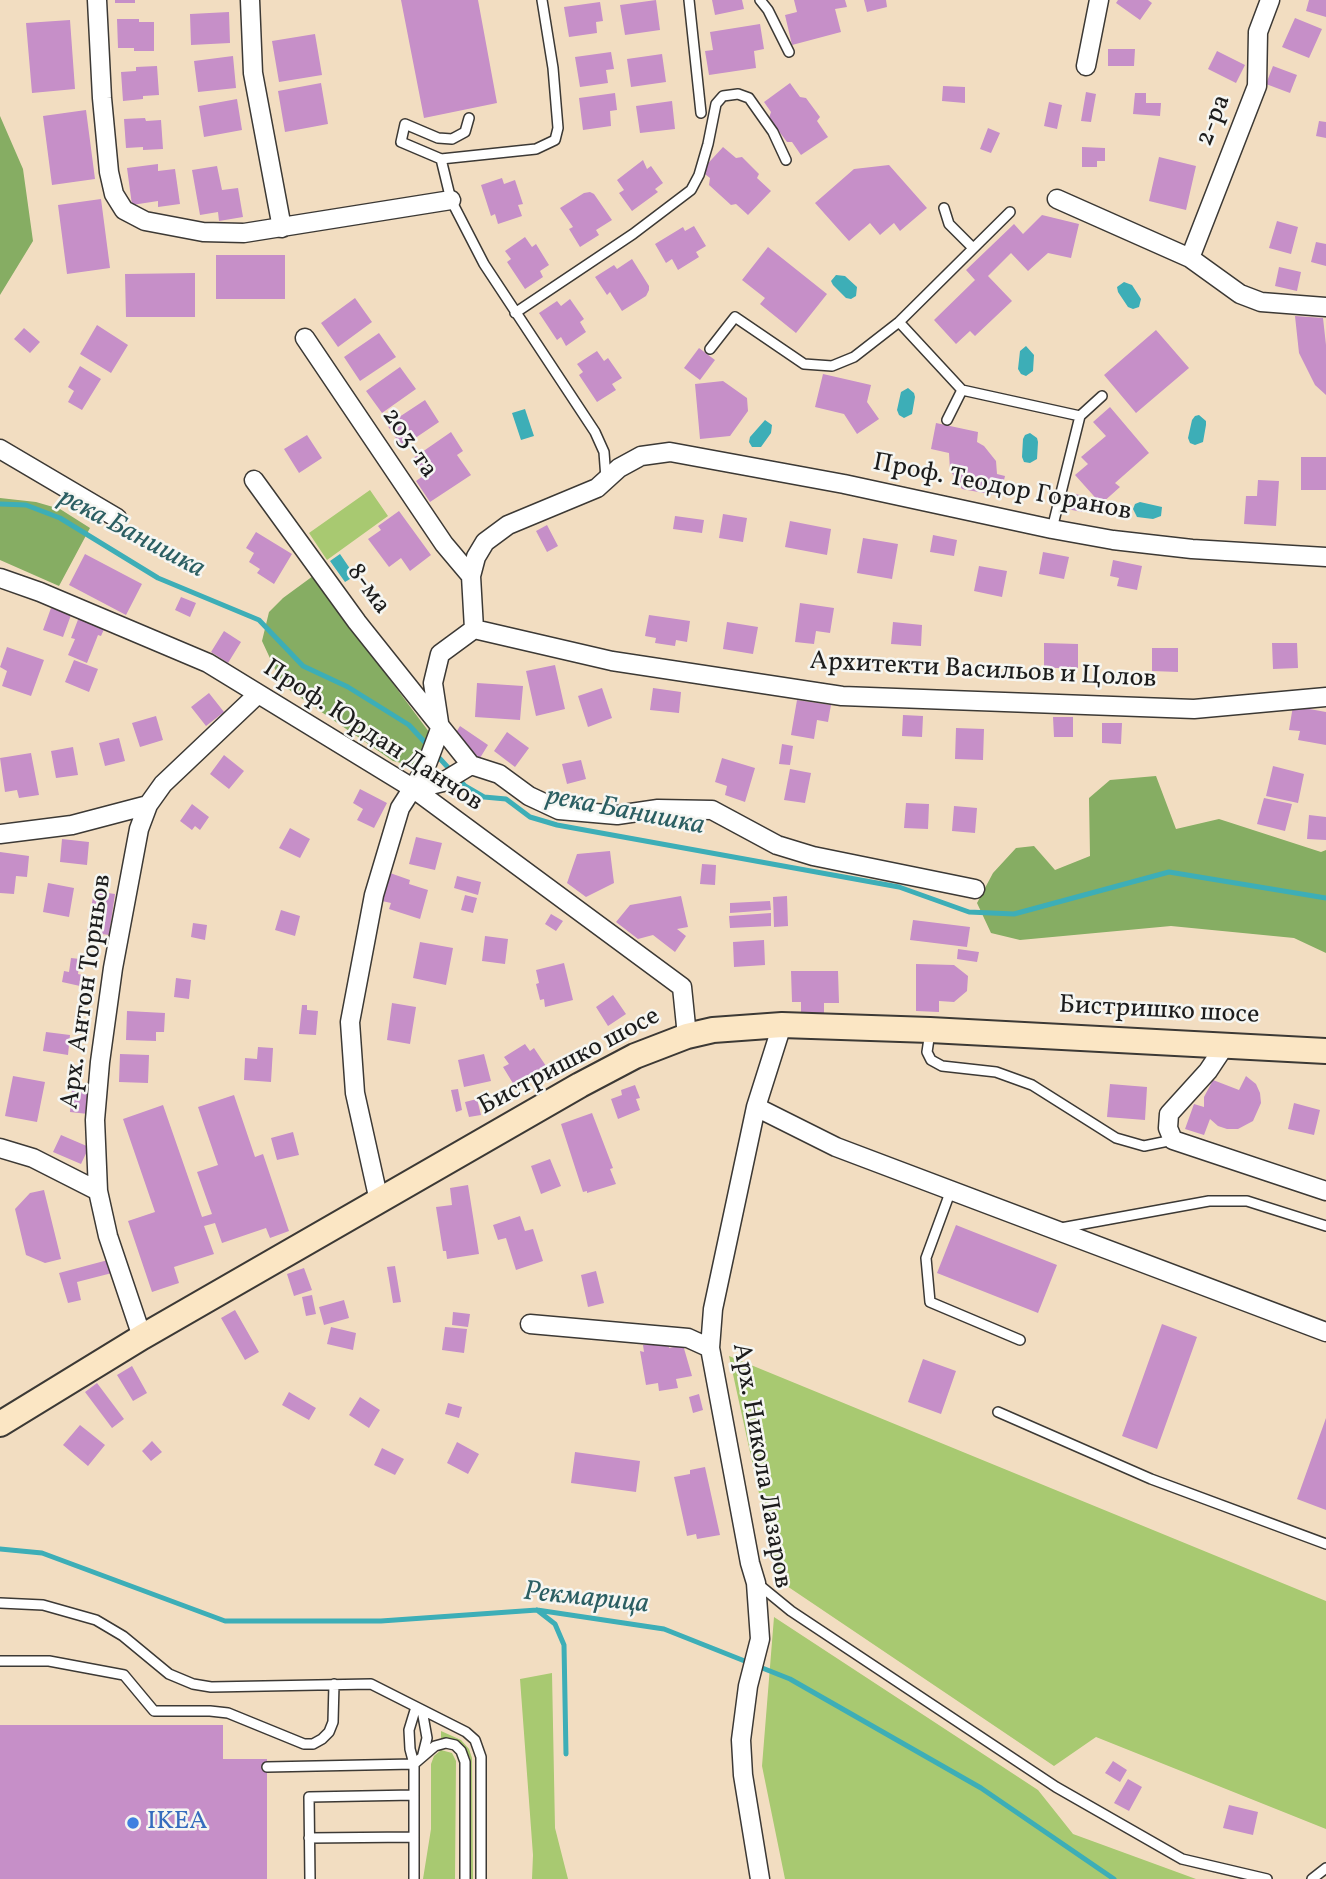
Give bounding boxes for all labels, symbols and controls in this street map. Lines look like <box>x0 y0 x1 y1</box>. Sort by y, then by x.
street label: 2-ра <box>1191 91 1239 151</box>
street label: 203-та <box>373 403 443 485</box>
street label: Проф. Теодор Горанов <box>870 449 1134 529</box>
water label: река Банишка <box>52 482 210 588</box>
street label: 8-ма <box>338 559 396 621</box>
street label: Архитекти Васильов и Цолов <box>809 647 1157 697</box>
street label: Проф. Юрдан Данчов <box>256 654 488 820</box>
water label: река Банишка <box>543 781 707 845</box>
street label: Арх. Антон Торньов <box>56 872 120 1112</box>
street label: Бистришко шосе <box>1058 991 1260 1033</box>
street label: Бистришко шосе <box>474 1002 666 1124</box>
street label: Арх. Никола Лазаров <box>723 1341 797 1591</box>
water label: Рекмарица <box>521 1577 651 1623</box>
place label: IKEA <box>147 1807 208 1839</box>
marker: IKEA <box>125 1815 141 1831</box>

